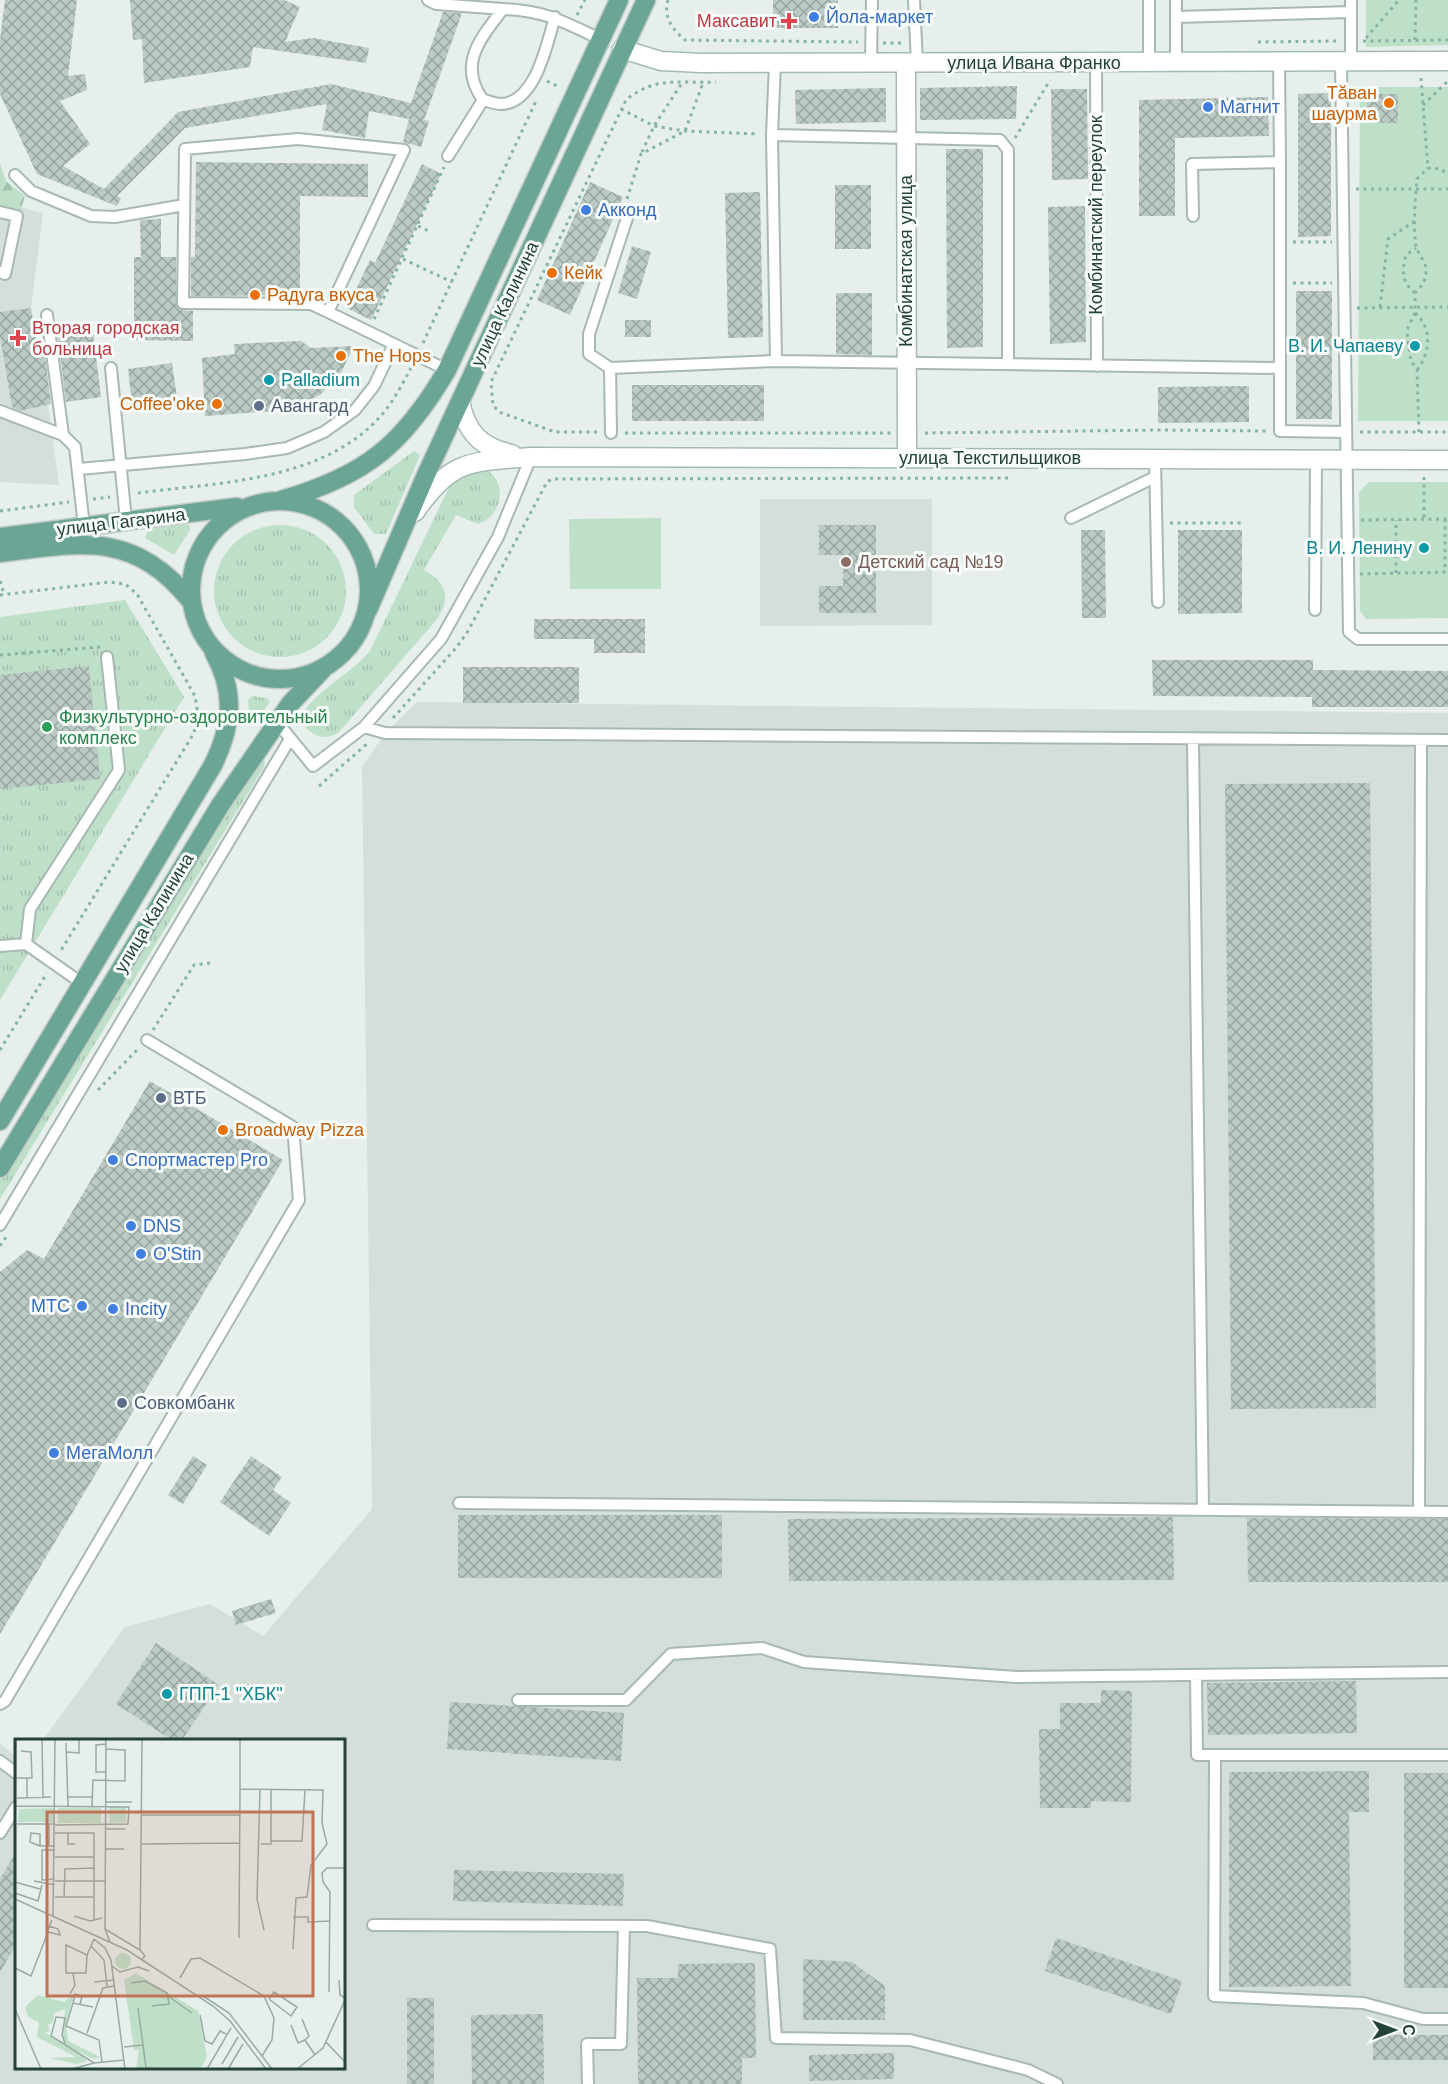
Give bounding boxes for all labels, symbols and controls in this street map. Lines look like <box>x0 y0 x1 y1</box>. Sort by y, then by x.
place label: Йола-маркет <box>826 6 933 27</box>
marker: Йола-маркет <box>807 10 821 24</box>
place label: Максавит <box>697 11 777 31</box>
marker: Максавит <box>782 14 796 28</box>
street label: улица Ивана Франко <box>947 53 1121 73</box>
place label: Тӑван шаурма <box>1312 83 1378 124</box>
marker: Тӑван шаурма <box>1382 96 1396 110</box>
place label: Магнит <box>1220 97 1280 117</box>
marker: Магнит <box>1201 100 1215 114</box>
street label: Комбинатский переулок <box>1086 115 1106 315</box>
street label: Комбинатская улица <box>896 174 916 347</box>
place label: Акконд <box>598 200 657 220</box>
marker: Акконд <box>579 203 593 217</box>
street label: улица Калинина <box>467 237 543 370</box>
place label: Кейк <box>564 263 603 283</box>
marker: Кейк <box>545 266 559 280</box>
place label: Радуга вкуса <box>267 285 376 305</box>
marker: Радуга вкуса <box>248 288 262 302</box>
place label: Вторая городская больница <box>32 318 180 359</box>
marker: Вторая городская больница <box>9 329 27 347</box>
place label: В. И. Чапаеву <box>1288 336 1403 356</box>
marker: В. И. Чапаеву <box>1408 339 1422 353</box>
place label: The Hops <box>353 346 431 366</box>
marker: The Hops <box>334 349 348 363</box>
place label: Palladium <box>281 370 360 390</box>
marker: Palladium <box>262 373 276 387</box>
place label: Coffee'oke <box>120 394 205 414</box>
place label: Авангард <box>271 396 349 416</box>
marker: Coffee'oke <box>210 397 224 411</box>
marker: Авангард <box>252 399 266 413</box>
street label: улица Текстильщиков <box>899 448 1081 468</box>
street label: улица Гагарина <box>56 504 187 540</box>
place label: В. И. Ленину <box>1306 538 1412 558</box>
marker: В. И. Ленину <box>1417 541 1431 555</box>
place label: Детский сад №19 <box>858 552 1003 572</box>
marker: Детский сад №19 <box>839 555 853 569</box>
place label: Физкультурно-оздоровительный комплекс <box>59 707 327 748</box>
marker: Физкультурно-оздоровительный комплекс <box>40 720 54 734</box>
street label: улица Калинина <box>111 849 198 976</box>
place label: ВТБ <box>173 1088 207 1108</box>
marker: ВТБ <box>154 1091 168 1105</box>
place label: Broadway Pizza <box>235 1120 365 1140</box>
marker: Broadway Pizza <box>216 1123 230 1137</box>
place label: Спортмастер Pro <box>125 1150 268 1170</box>
marker: Спортмастер Pro <box>106 1153 120 1167</box>
place label: DNS <box>143 1216 181 1236</box>
marker: DNS <box>124 1219 138 1233</box>
place label: O'Stin <box>153 1244 201 1264</box>
marker: O'Stin <box>134 1247 148 1261</box>
place label: МТС <box>31 1296 70 1316</box>
marker: МТС <box>75 1299 89 1313</box>
place label: Incity <box>125 1299 167 1319</box>
marker: Incity <box>106 1302 120 1316</box>
place label: Совкомбанк <box>134 1393 235 1413</box>
marker: Совкомбанк <box>115 1396 129 1410</box>
place label: МегаМолл <box>66 1443 153 1463</box>
marker: МегаМолл <box>47 1446 61 1460</box>
place label: ГПП-1 "ХБК" <box>179 1684 283 1704</box>
marker: ГПП-1 "ХБК" <box>160 1687 174 1701</box>
inset map <box>15 1739 345 2069</box>
north arrow <box>1364 2000 1424 2060</box>
text: С <box>1400 2024 1417 2036</box>

